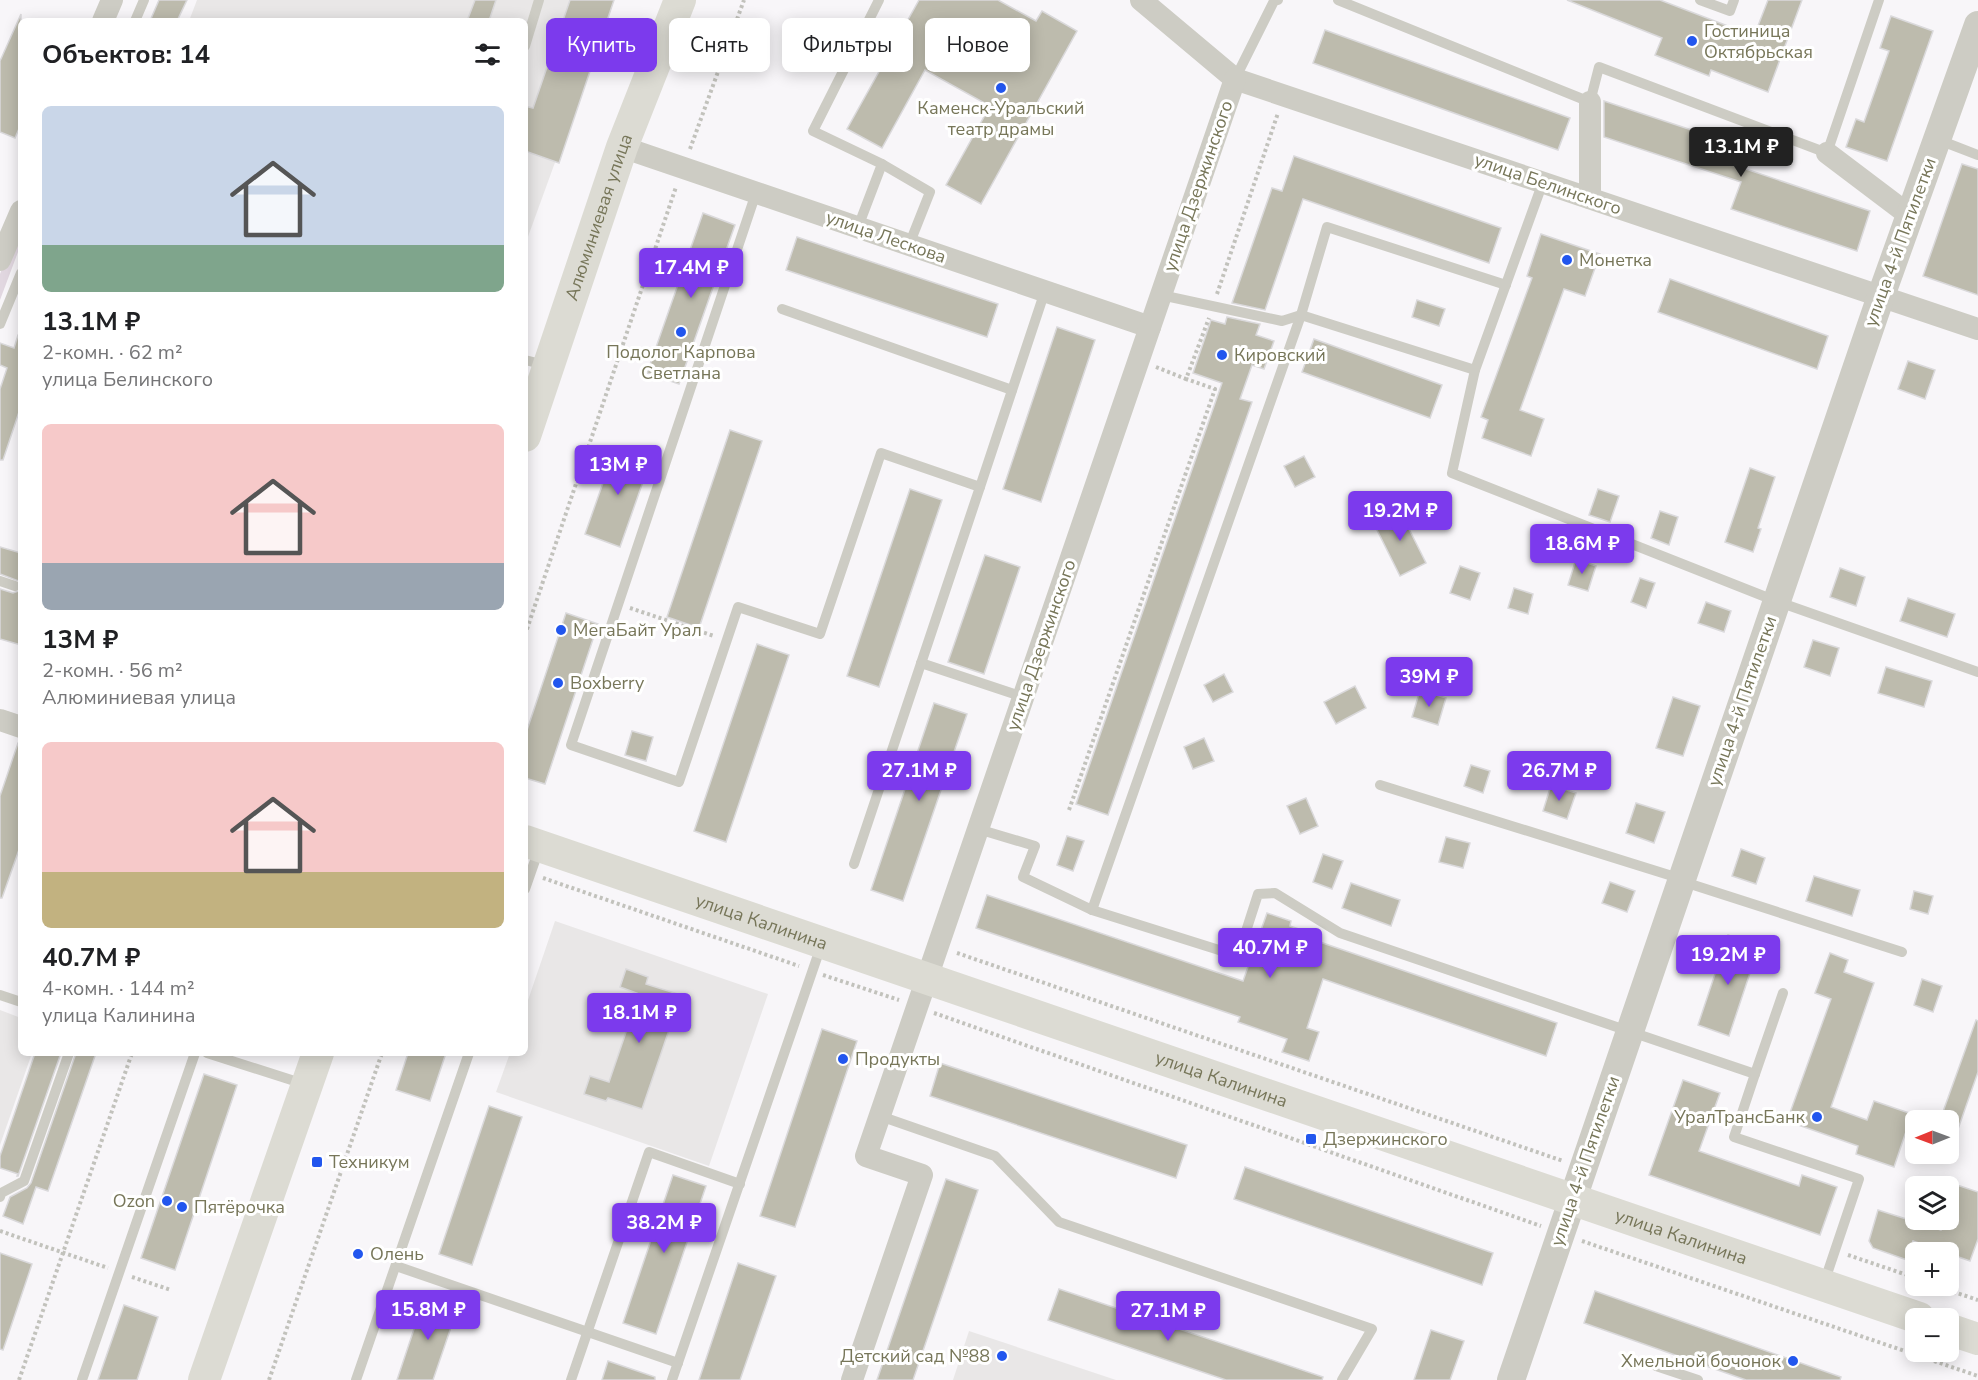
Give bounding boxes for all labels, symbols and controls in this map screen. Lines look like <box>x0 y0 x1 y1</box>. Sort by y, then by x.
chip: Купить <box>546 18 657 72</box>
chip: Снять <box>669 18 770 72</box>
chip: Фильтры <box>782 18 913 72</box>
chip: Новое <box>925 18 1030 72</box>
place label: Гостиница Октябрьская <box>1704 19 1813 64</box>
marker: Гостиница Октябрьская <box>1685 34 1699 48</box>
text: Объектов: 14 <box>42 37 210 72</box>
icon: filters <box>471 38 504 71</box>
marker: Каменск-Уральский театр драмы <box>994 81 1008 95</box>
place label: Каменск-Уральский театр драмы <box>917 96 1085 141</box>
street label: улица Дзержинского <box>1157 97 1239 275</box>
pin: 13.1M ₽ <box>1686 127 1796 178</box>
street label: Алюминиевая улица <box>559 130 638 304</box>
text: 13.1M ₽ <box>1703 133 1779 160</box>
icon: home <box>219 145 327 253</box>
street label: улица Белинского <box>1471 148 1625 220</box>
street label: улица 4-й Пятилетки <box>1858 154 1942 330</box>
street label: улица Лескова <box>823 205 949 269</box>
pin: 17.4M ₽ <box>636 248 746 299</box>
place label: Монетка <box>1579 248 1652 272</box>
marker: Монетка <box>1560 253 1574 267</box>
text: 17.4M ₽ <box>653 254 729 281</box>
text: 13.1M ₽ <box>42 304 140 339</box>
marker: Подолог Карпова Светлана <box>674 325 688 339</box>
text: 2-комн. · 62 m² <box>42 339 183 366</box>
place label: Подолог Карпова Светлана <box>606 340 756 385</box>
place label: Кировский <box>1234 343 1326 367</box>
marker: Кировский <box>1215 348 1229 362</box>
text: улица Белинского <box>42 366 213 393</box>
pin: 13M ₽ <box>576 445 660 496</box>
text: 13M ₽ <box>589 451 647 478</box>
icon: home <box>219 463 327 571</box>
pin: 19.2M ₽ <box>1345 491 1455 542</box>
text: 19.2M ₽ <box>1362 497 1438 524</box>
pin: 18.6M ₽ <box>1527 524 1637 575</box>
text: 18.6M ₽ <box>1544 530 1620 557</box>
street label: улица Дзержинского <box>1000 556 1082 734</box>
street label: улица 4-й Пятилетки <box>1702 613 1782 789</box>
place label: МегаБайт Урал <box>573 618 702 642</box>
text: 13M ₽ <box>42 622 118 657</box>
marker: МегаБайт Урал <box>554 623 568 637</box>
text: 2-комн. · 56 m² <box>42 657 183 684</box>
pin: 39M ₽ <box>1387 657 1471 708</box>
text: 39M ₽ <box>1400 663 1458 690</box>
place label: Boxberry <box>570 671 645 695</box>
marker: Boxberry <box>551 676 565 690</box>
text: Алюминиевая улица <box>42 684 236 711</box>
pin: 27.1M ₽ <box>864 751 974 802</box>
pin: 26.7M ₽ <box>1504 751 1614 802</box>
text: 27.1M ₽ <box>881 757 957 784</box>
text: 26.7M ₽ <box>1521 757 1597 784</box>
icon: home <box>219 781 327 889</box>
street label: улица Калинина <box>692 888 831 956</box>
pin: 40.7M ₽ <box>1215 928 1325 979</box>
text: 40.7M ₽ <box>1232 934 1308 961</box>
pin: 19.2M ₽ <box>1673 935 1783 986</box>
text: 40.7M ₽ <box>42 940 140 975</box>
text: 19.2M ₽ <box>1690 941 1766 968</box>
text: 4-комн. · 144 m² <box>42 975 195 1002</box>
pin: 18.1M ₽ <box>584 993 694 1044</box>
text: 18.1M ₽ <box>601 999 677 1026</box>
text: улица Калинина <box>42 1002 196 1029</box>
street label: улица Калинина <box>1152 1046 1291 1113</box>
place label: Продукты <box>855 1047 940 1071</box>
marker: Продукты <box>836 1052 850 1066</box>
street label: улица 4-й Пятилетки <box>1545 1073 1625 1249</box>
place label: УралТрансБанк <box>1673 1105 1806 1129</box>
marker: УралТрансБанк <box>1810 1110 1824 1124</box>
north arrow <box>1905 1110 1959 1164</box>
map controls <box>1905 1110 1959 1362</box>
place label: Дзержинского <box>1323 1127 1448 1151</box>
marker: Дзержинского <box>1304 1132 1318 1146</box>
place label: Техникум <box>329 1150 410 1174</box>
marker: Техникум <box>310 1155 324 1169</box>
button: layers <box>1905 1176 1959 1230</box>
place label: Ozon <box>113 1189 155 1213</box>
marker: Ozon <box>160 1194 174 1208</box>
place label: Пятёрочка <box>194 1195 285 1219</box>
marker: Пятёрочка <box>175 1200 189 1214</box>
pin: 38.2M ₽ <box>609 1203 719 1254</box>
street label: улица Калинина <box>1612 1203 1751 1270</box>
text: 38.2M ₽ <box>626 1209 702 1236</box>
place label: Олень <box>370 1242 424 1266</box>
button: + <box>1905 1242 1959 1296</box>
marker: Олень <box>351 1247 365 1261</box>
pin: 15.8M ₽ <box>373 1290 483 1341</box>
pin: 27.1M ₽ <box>1113 1291 1223 1342</box>
text: 15.8M ₽ <box>390 1296 466 1323</box>
text: 27.1M ₽ <box>1130 1297 1206 1324</box>
button: − <box>1905 1308 1959 1362</box>
place label: Детский сад №88 <box>840 1344 990 1368</box>
marker: Детский сад №88 <box>995 1349 1009 1363</box>
place label: Хмельной бочонок <box>1621 1349 1782 1373</box>
marker: Хмельной бочонок <box>1786 1354 1800 1368</box>

